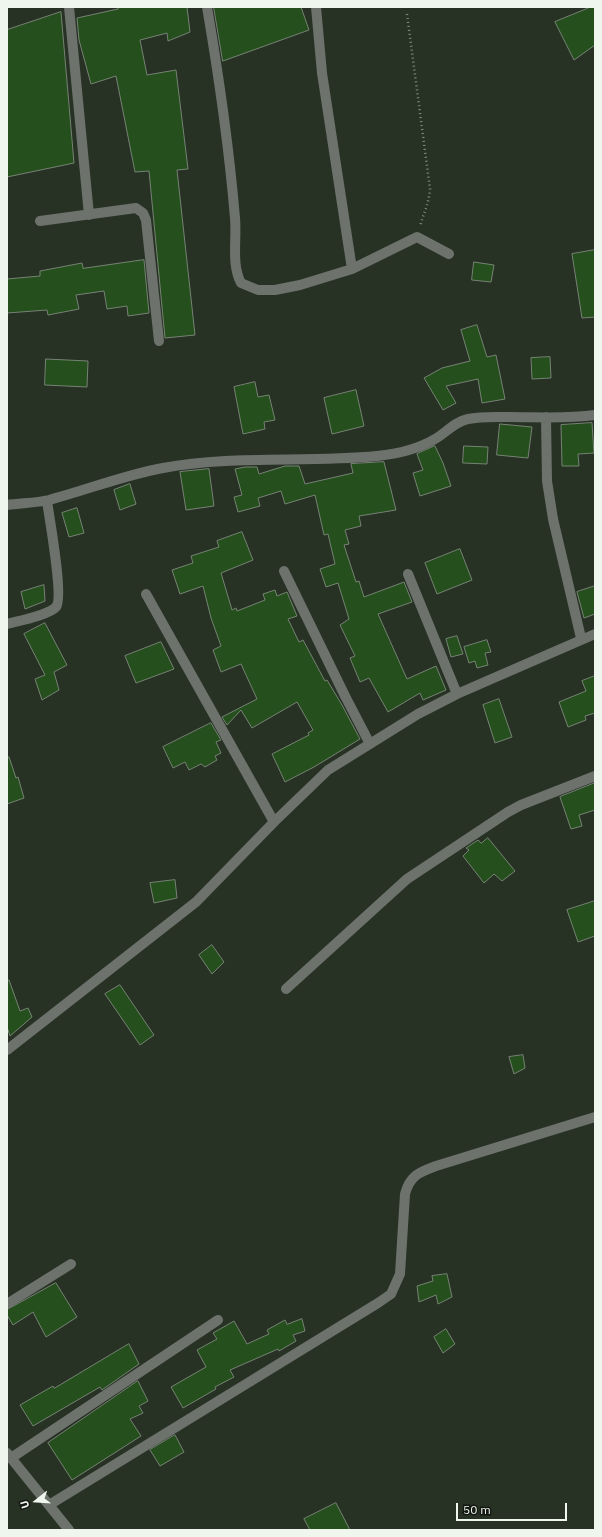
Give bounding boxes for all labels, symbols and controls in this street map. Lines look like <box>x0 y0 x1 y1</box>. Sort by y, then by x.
north arrow <box>16 1481 56 1521</box>
scale bar <box>458 1495 569 1521</box>
text: U <box>17 1499 32 1510</box>
text: 50 m <box>463 1502 491 1517</box>

